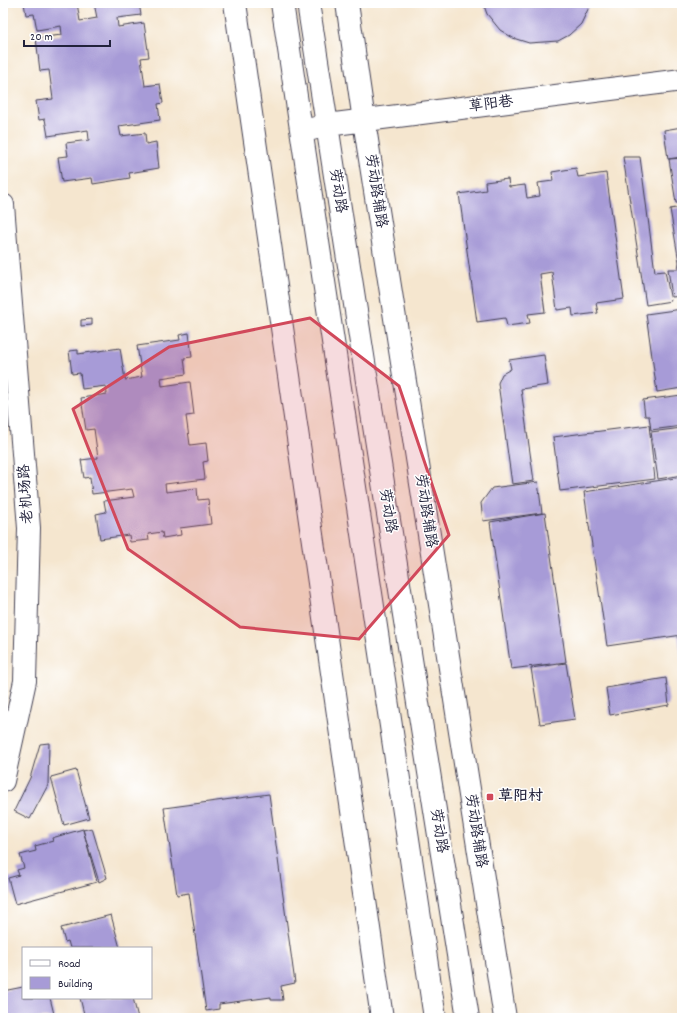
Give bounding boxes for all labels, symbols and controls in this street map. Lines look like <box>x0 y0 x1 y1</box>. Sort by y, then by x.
scale bar <box>24 22 110 48</box>
text: 20 m <box>30 29 53 46</box>
street label: 草阳巷 <box>467 91 515 119</box>
street label: 劳动路辅路 <box>358 152 392 230</box>
street label: 劳动路 <box>323 167 351 215</box>
street label: 老机场路 <box>14 463 40 525</box>
street label: 劳动路辅路 <box>408 472 442 550</box>
street label: 劳动路 <box>373 487 401 535</box>
place label: 草阳村 <box>498 786 543 808</box>
street label: 劳动路辅路 <box>458 792 492 870</box>
marker: 草阳村 <box>485 792 495 802</box>
street label: 劳动路 <box>424 807 452 855</box>
legend <box>22 947 152 999</box>
text: Road <box>58 956 80 973</box>
text: Building <box>58 976 93 993</box>

